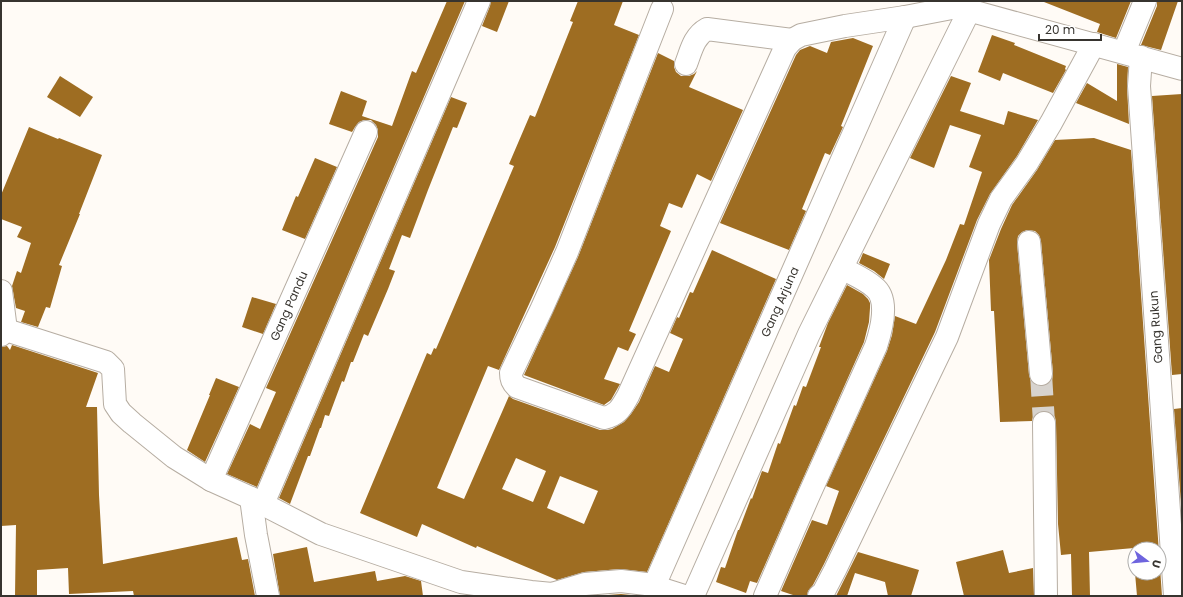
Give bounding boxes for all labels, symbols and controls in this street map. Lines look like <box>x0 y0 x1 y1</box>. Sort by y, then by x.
scale bar <box>1039 16 1101 42</box>
text: 20 m <box>1045 21 1075 38</box>
street label: Gang Arjuna <box>756 264 803 340</box>
street label: Gang Pandu <box>266 268 312 344</box>
street label: Gang Rukun <box>1144 290 1167 364</box>
north arrow <box>1127 541 1167 581</box>
text: U <box>1148 558 1165 570</box>

